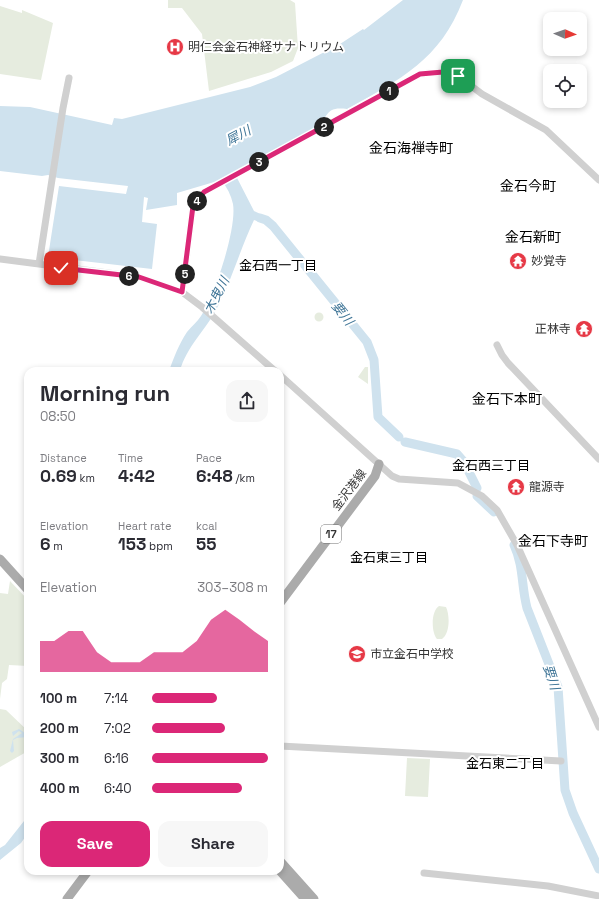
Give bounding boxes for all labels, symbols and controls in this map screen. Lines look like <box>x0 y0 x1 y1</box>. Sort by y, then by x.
north arrow <box>543 12 587 56</box>
map controls <box>543 12 587 108</box>
hospital icon: 明仁会金石神経サナトリウム <box>165 37 185 57</box>
place label: 明仁会金石神経サナトリウム <box>188 39 344 55</box>
pin <box>441 59 475 93</box>
button: locate <box>543 64 587 108</box>
icon: arrive <box>447 65 469 87</box>
pin: 1 <box>379 81 399 101</box>
text: 1 <box>387 84 391 98</box>
pin: 2 <box>314 117 334 137</box>
text: 2 <box>321 120 327 134</box>
water label: 犀川 <box>223 121 255 149</box>
district label: 金石海禅寺町 <box>369 139 453 157</box>
pin: 3 <box>249 152 269 172</box>
text: 3 <box>256 155 262 169</box>
district label: 金石今町 <box>500 177 556 195</box>
pin: 4 <box>187 191 207 211</box>
text: 4 <box>194 194 201 208</box>
district label: 金石新町 <box>505 228 561 246</box>
pin <box>44 251 78 285</box>
temple icon: 妙覚寺 <box>508 251 528 271</box>
place label: 妙覚寺 <box>531 253 567 269</box>
icon: check <box>50 257 72 279</box>
district label: 金石西一丁目 <box>239 257 317 274</box>
pin: 5 <box>175 264 195 284</box>
pin: 6 <box>119 266 139 286</box>
text: 5 <box>182 267 188 281</box>
text: 6 <box>126 269 132 283</box>
water label: 木曳川 <box>200 272 234 316</box>
water label: 要川 <box>328 298 359 330</box>
temple icon: 正林寺 <box>574 319 594 339</box>
place label: 正林寺 <box>535 321 571 337</box>
text: Morning run <box>40 379 170 407</box>
button: share <box>226 380 268 422</box>
district label: 金石下本町 <box>472 390 542 408</box>
text: 08:50 <box>40 408 76 425</box>
text: Distance <box>40 451 87 465</box>
text: Time <box>118 451 143 465</box>
text: Pace <box>196 451 222 465</box>
district label: 金石西三丁目 <box>452 457 530 474</box>
text: 0.69 <box>40 465 77 487</box>
text: 4:42 <box>118 465 155 487</box>
text: 6:48 <box>196 465 233 487</box>
street label: 金沢港線 <box>328 466 370 514</box>
text: km <box>77 471 95 485</box>
text: /km <box>233 471 255 485</box>
temple icon: 龍源寺 <box>506 477 526 497</box>
place label: 龍源寺 <box>529 479 565 495</box>
text: Elevation <box>40 519 88 533</box>
text: Heart rate <box>118 519 171 533</box>
text: kcal <box>196 519 217 533</box>
road number: 17 <box>321 525 341 543</box>
district label: 金石下寺町 <box>518 532 588 550</box>
text: 6 <box>40 533 51 555</box>
text: 153 <box>118 533 146 555</box>
text: 55 <box>196 533 216 555</box>
text: m <box>51 539 63 553</box>
text: bpm <box>146 539 173 553</box>
district label: 金石東三丁目 <box>350 549 428 566</box>
text: Elevation <box>40 579 97 596</box>
text: 303–308 m <box>197 579 268 596</box>
school or university icon: 市立金石中学校 <box>347 644 367 664</box>
place label: 市立金石中学校 <box>370 646 454 662</box>
water label: 要川 <box>539 662 564 694</box>
text: 100 m <box>40 690 77 707</box>
text: 7:14 <box>104 690 128 707</box>
text: 200 m <box>40 720 79 737</box>
text: 7:02 <box>104 720 131 737</box>
text: 300 m <box>40 750 79 767</box>
text: 6:16 <box>104 750 129 767</box>
district label: 金石東二丁目 <box>466 755 544 772</box>
text: 400 m <box>40 780 80 797</box>
text: 6:40 <box>104 780 132 797</box>
button: Save <box>40 821 150 867</box>
button: Share <box>158 821 268 867</box>

